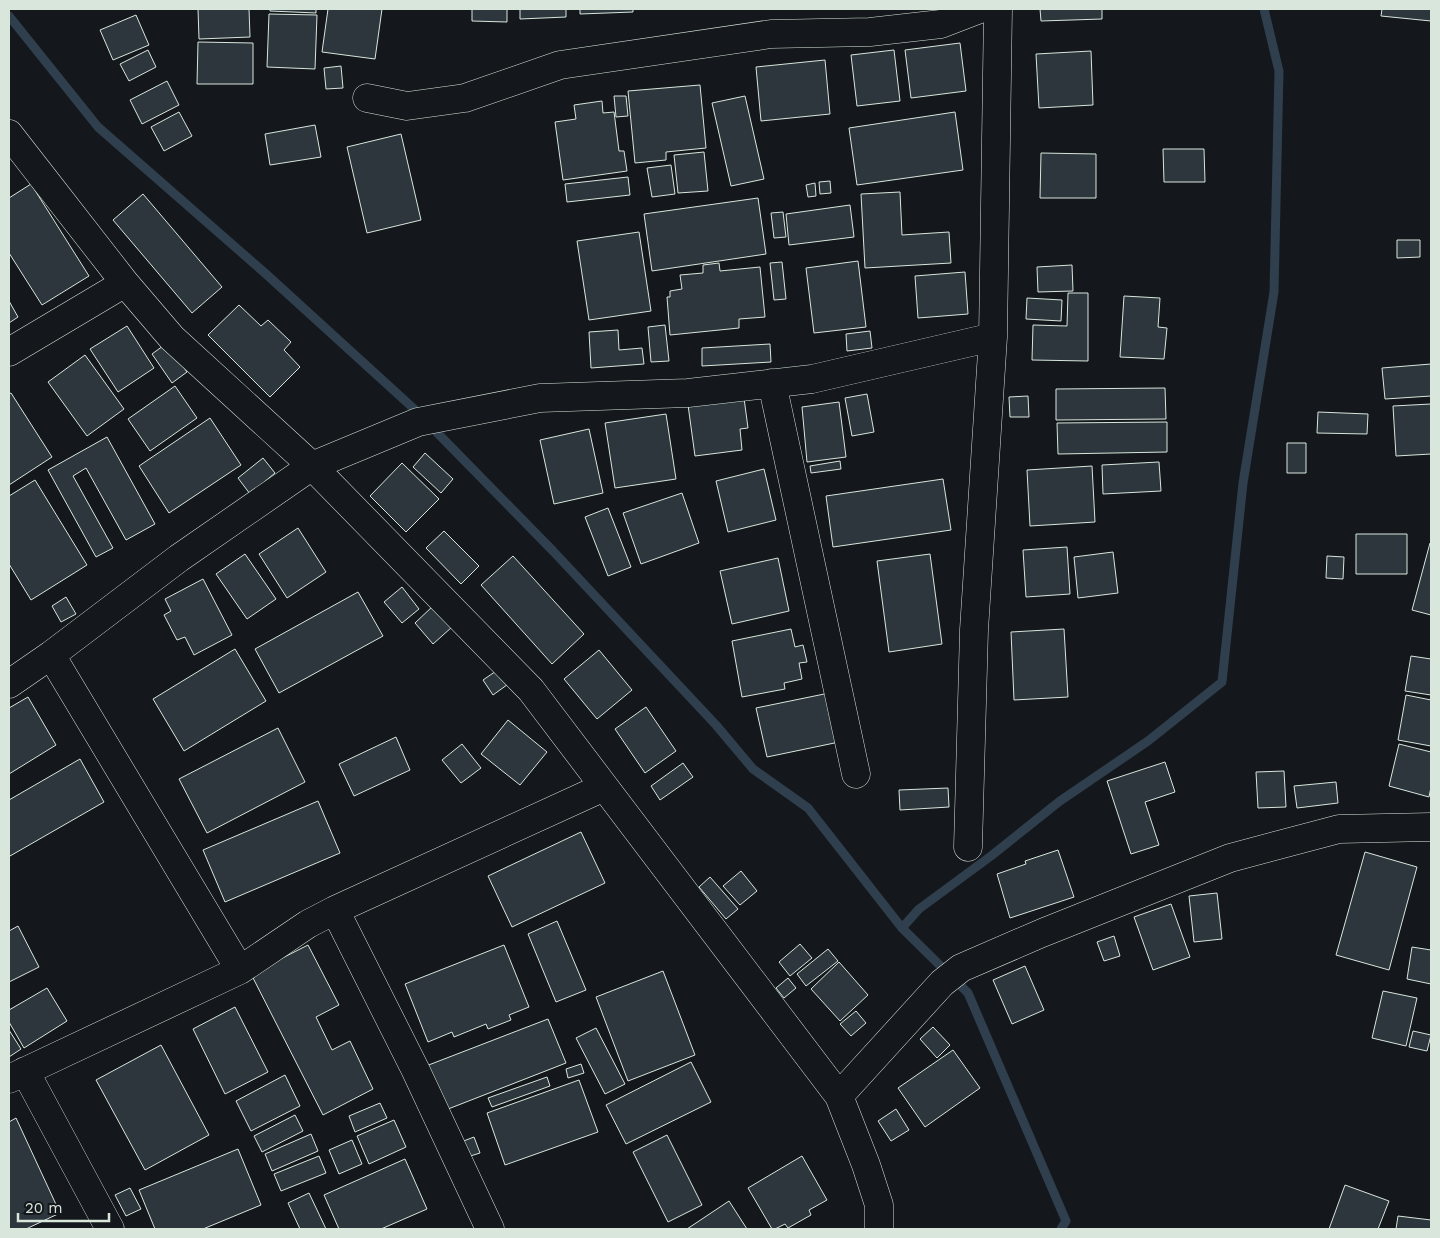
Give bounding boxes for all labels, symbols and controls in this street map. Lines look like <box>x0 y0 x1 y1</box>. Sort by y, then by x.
scale bar <box>18 1190 109 1222</box>
text: 20 m <box>25 1199 63 1217</box>

